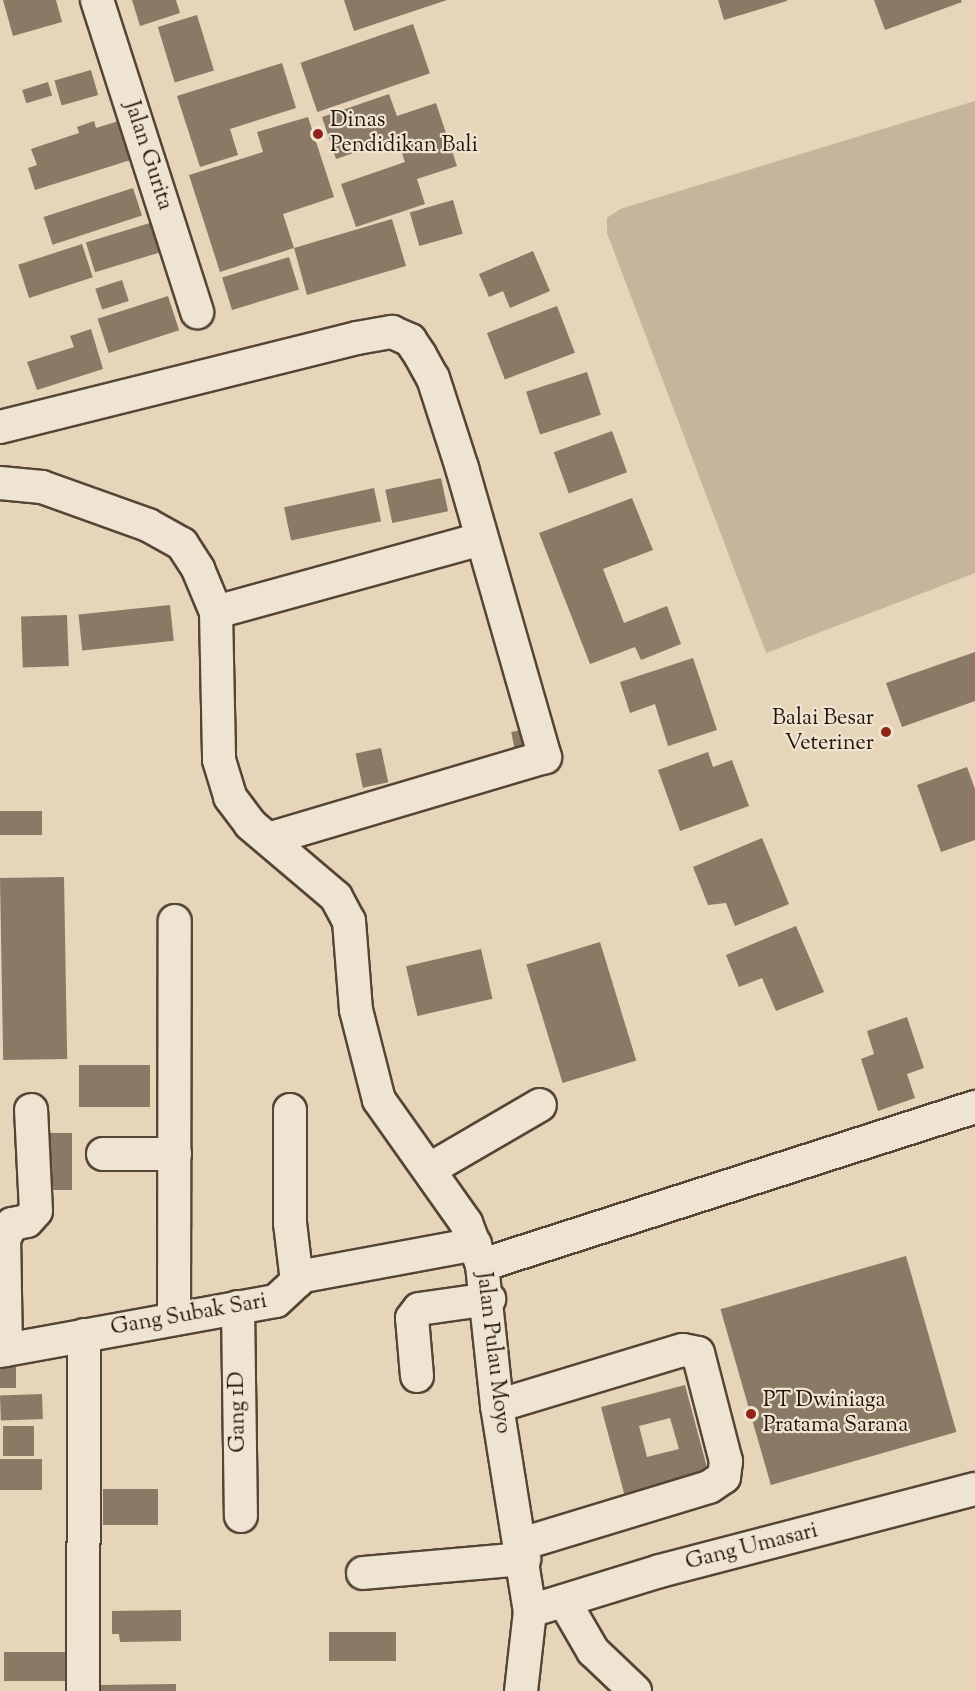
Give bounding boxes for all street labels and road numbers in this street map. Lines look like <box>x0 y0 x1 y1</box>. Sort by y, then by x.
street label: Jalan Gurita <box>117 98 177 214</box>
street label: Jalan Pulau Moyo <box>469 1271 515 1435</box>
street label: Gang Subak Sari <box>109 1289 269 1343</box>
street label: Gang 1D <box>225 1371 253 1453</box>
street label: Gang Umasari <box>683 1519 821 1577</box>

